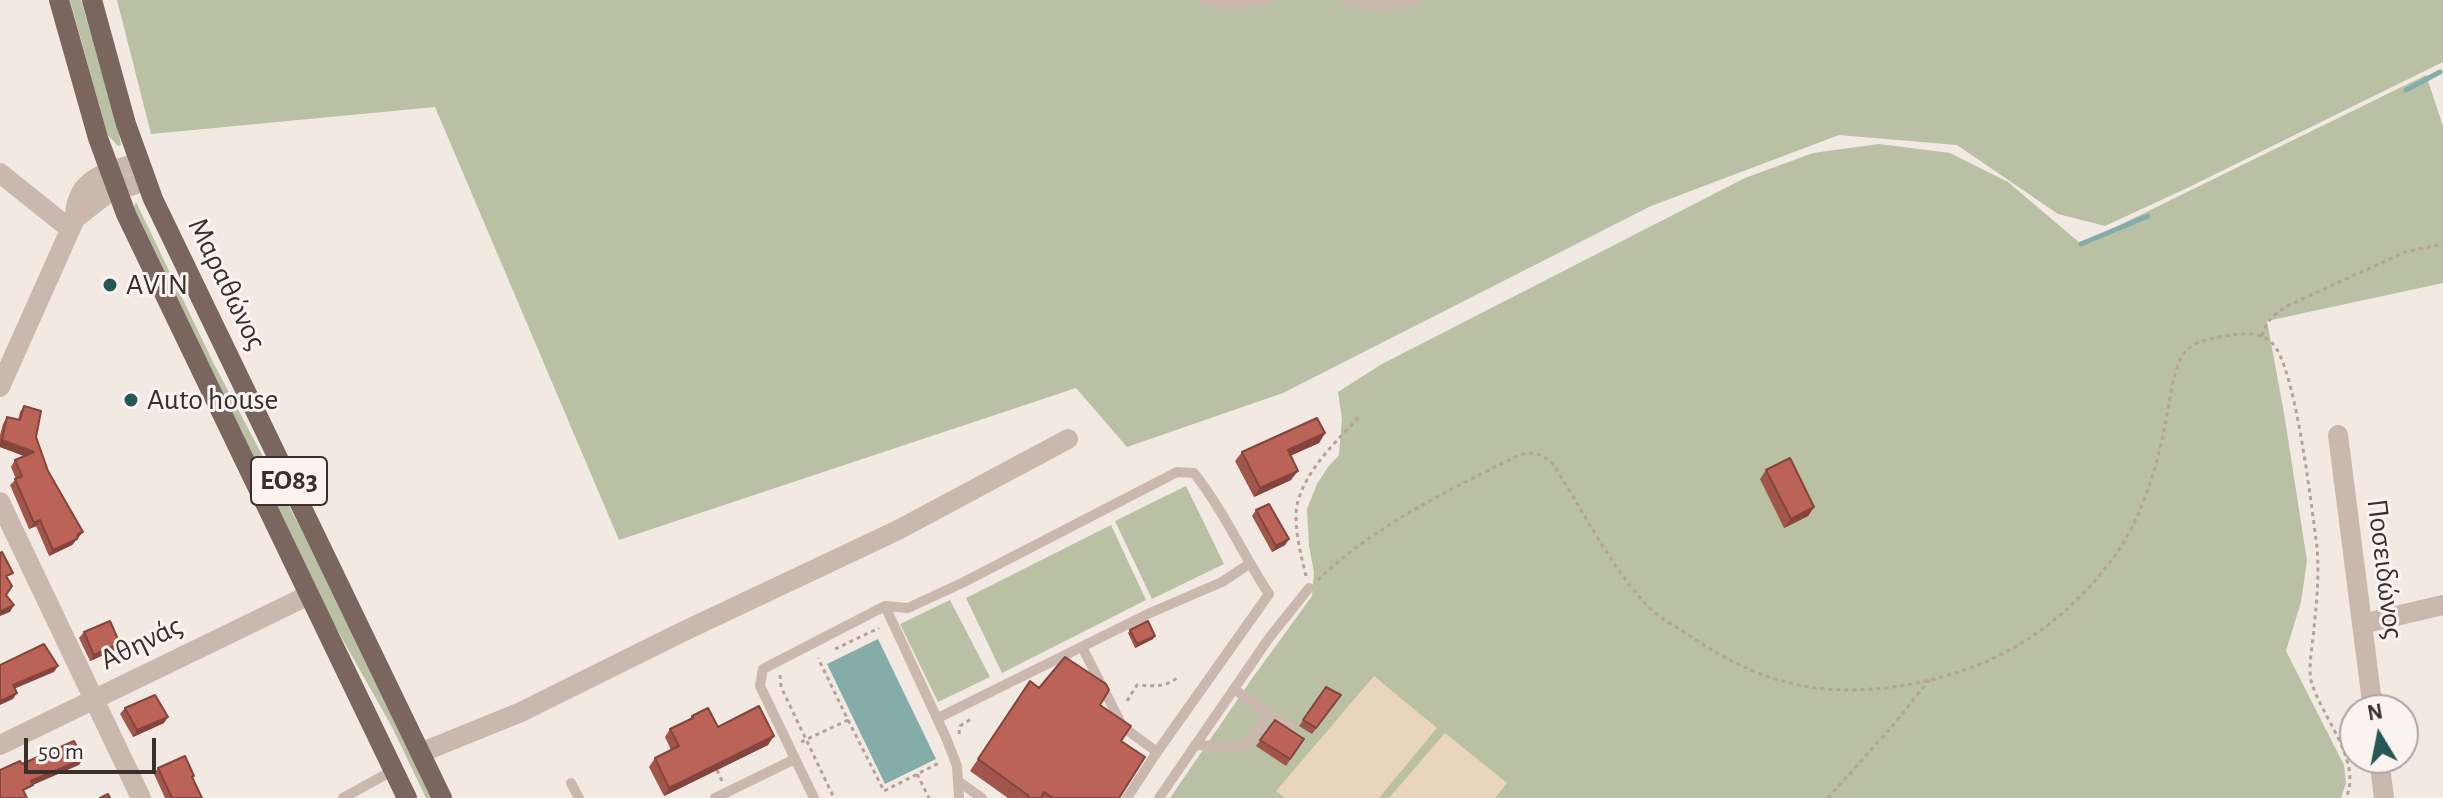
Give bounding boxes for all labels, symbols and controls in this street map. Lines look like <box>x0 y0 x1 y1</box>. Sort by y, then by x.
street label: Μαραθώνος <box>180 212 274 356</box>
place label: AVIN <box>126 267 188 303</box>
marker: AVIN <box>101 276 119 294</box>
place label: Auto house <box>147 382 278 418</box>
marker: Auto house <box>122 391 140 409</box>
road number: ΕΟ83 <box>251 457 327 505</box>
street label: Ποσειδώνος <box>2359 497 2411 641</box>
street label: Αθηνάς <box>94 608 188 678</box>
north arrow <box>2339 694 2419 774</box>
text: N <box>2366 700 2385 724</box>
scale bar <box>28 722 160 772</box>
text: 50 m <box>38 740 84 764</box>

